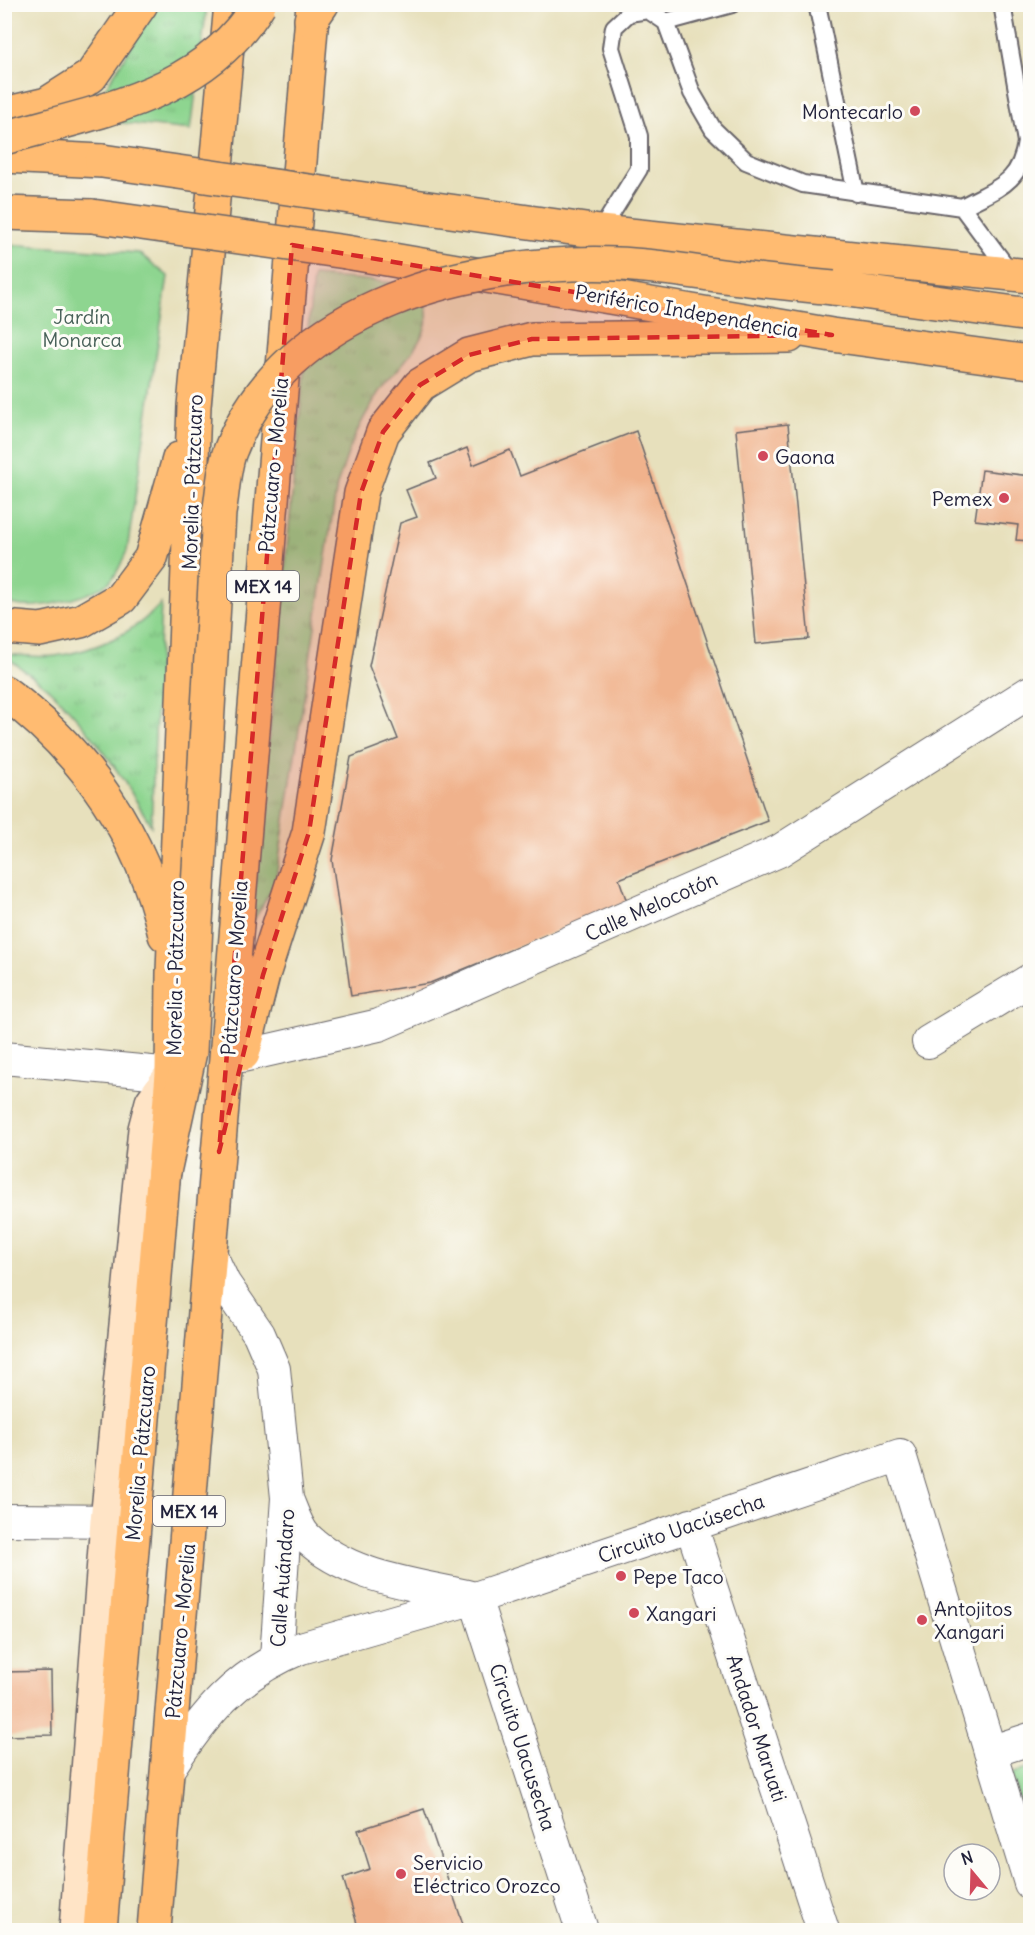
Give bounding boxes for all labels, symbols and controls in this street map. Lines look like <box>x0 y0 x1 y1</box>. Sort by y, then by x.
place label: Montecarlo <box>802 99 903 124</box>
marker: Montecarlo <box>908 104 922 118</box>
street label: Periférico Independencia <box>573 279 801 343</box>
park label: Jardín Monarca <box>42 304 122 352</box>
street label: Pátzcuaro - Morelia <box>253 376 293 554</box>
street label: Morelia - Pátzcuaro <box>176 394 208 570</box>
place label: Gaona <box>775 444 835 469</box>
marker: Gaona <box>756 449 770 463</box>
place label: Pemex <box>932 486 992 511</box>
marker: Pemex <box>997 491 1011 505</box>
road number: MEX 14 <box>227 571 299 601</box>
street label: Calle Melocotón <box>581 866 721 946</box>
street label: Morelia - Pátzcuaro <box>161 880 189 1056</box>
street label: Pátzcuaro - Morelia <box>215 880 253 1056</box>
street label: Morelia - Pátzcuaro <box>120 1364 160 1542</box>
street label: Circuito Uacúsecha <box>594 1488 768 1568</box>
road number: MEX 14 <box>153 1496 225 1526</box>
street label: Calle Auándaro <box>265 1508 299 1648</box>
street label: Pátzcuaro - Morelia <box>160 1542 200 1720</box>
place label: Pepe Taco <box>633 1564 724 1589</box>
marker: Pepe Taco <box>614 1569 628 1583</box>
place label: Antojitos Xangari <box>934 1596 1012 1644</box>
place label: Xangari <box>646 1601 717 1626</box>
marker: Xangari <box>627 1606 641 1620</box>
marker: Antojitos Xangari <box>915 1613 929 1627</box>
street label: Andador Maruati <box>721 1651 793 1805</box>
street label: Circuito Uacusecha <box>484 1660 562 1834</box>
north arrow <box>942 1842 1002 1902</box>
text: N <box>959 1847 976 1869</box>
place label: Servicio Eléctrico Orozco <box>413 1850 561 1898</box>
marker: Servicio Eléctrico Orozco <box>394 1867 408 1881</box>

